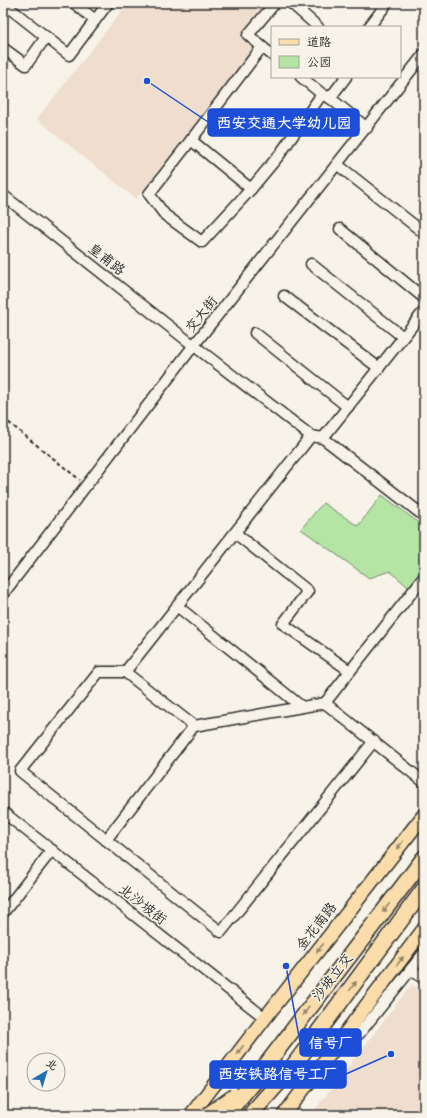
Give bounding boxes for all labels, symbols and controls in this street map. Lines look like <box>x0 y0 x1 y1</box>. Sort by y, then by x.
legend <box>271 26 401 78</box>
text: 道路 <box>307 34 331 50</box>
text: 公园 <box>307 54 331 70</box>
callout: 西安交通大学幼儿园 <box>208 109 359 136</box>
text: 西安交通大学幼儿园 <box>216 114 352 133</box>
street label: 皇甫路 <box>85 240 128 279</box>
street label: 交大街 <box>182 293 221 336</box>
one-way arrow <box>396 840 404 851</box>
street label: 北沙坡街 <box>115 880 170 928</box>
street label: 金花南路 <box>292 899 340 954</box>
one-way arrow <box>381 903 390 914</box>
one-way arrow <box>315 942 324 953</box>
street label: 沙坡立交 <box>308 950 356 1005</box>
one-way arrow <box>396 956 404 966</box>
one-way arrow <box>348 981 356 991</box>
one-way arrow <box>302 1006 310 1017</box>
callout: 信号厂 <box>300 1029 361 1056</box>
text: 信号厂 <box>308 1034 354 1053</box>
one-way arrow <box>236 1045 244 1056</box>
north arrow <box>26 1052 66 1092</box>
text: 北 <box>44 1055 61 1073</box>
callout: 西安铁路信号工厂 <box>210 1061 346 1088</box>
text: 西安铁路信号工厂 <box>218 1065 338 1084</box>

